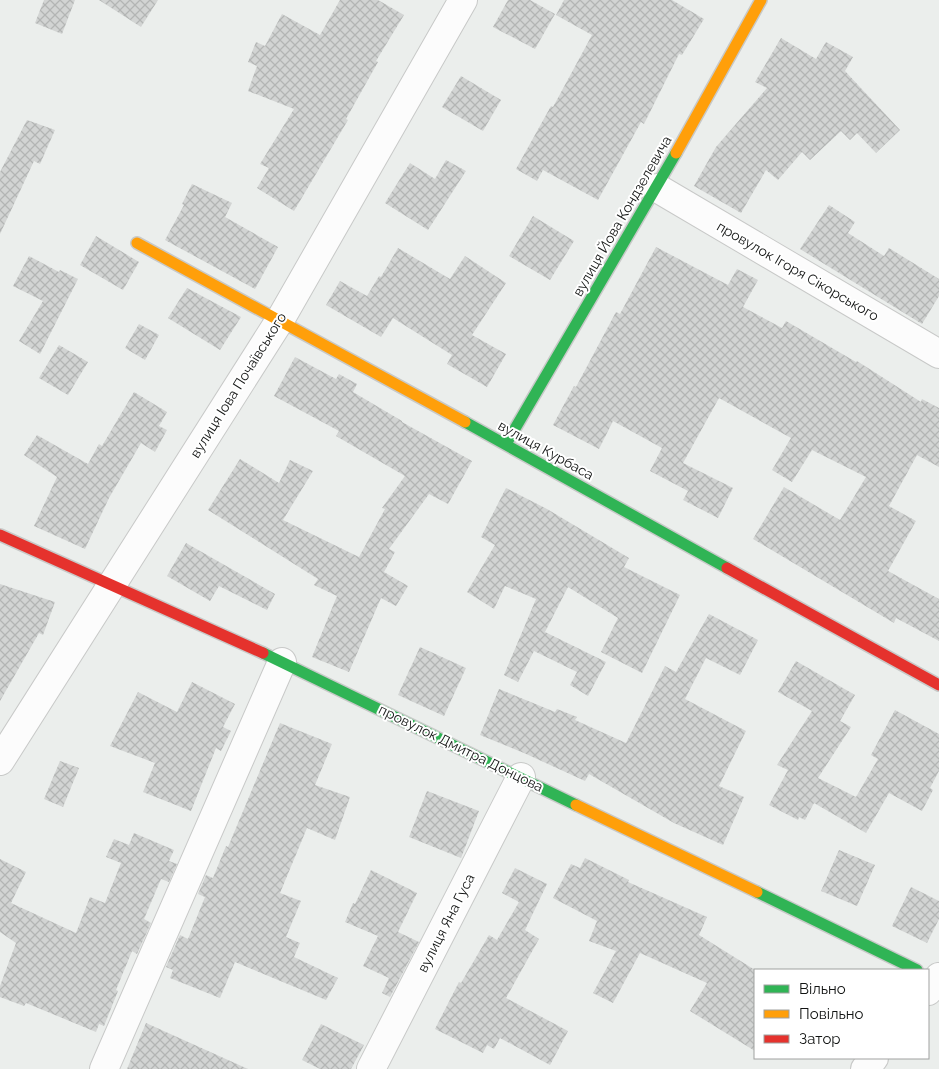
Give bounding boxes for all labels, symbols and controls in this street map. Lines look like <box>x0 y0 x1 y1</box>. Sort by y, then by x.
street label: вулиця Йова Кондзелевича <box>569 132 675 299</box>
street label: провулок Ігоря Сікорського <box>714 218 882 324</box>
street label: вулиця Іова Почаївського <box>187 309 289 461</box>
street label: вулиця Курбаса <box>496 417 596 483</box>
street label: провулок Дмитра Донцова <box>376 701 546 795</box>
street label: вулиця Яна Гуса <box>414 871 478 975</box>
legend <box>754 969 929 1059</box>
text: Вільно <box>799 980 846 998</box>
text: Повільно <box>799 1005 864 1023</box>
text: Затор <box>799 1030 841 1048</box>

